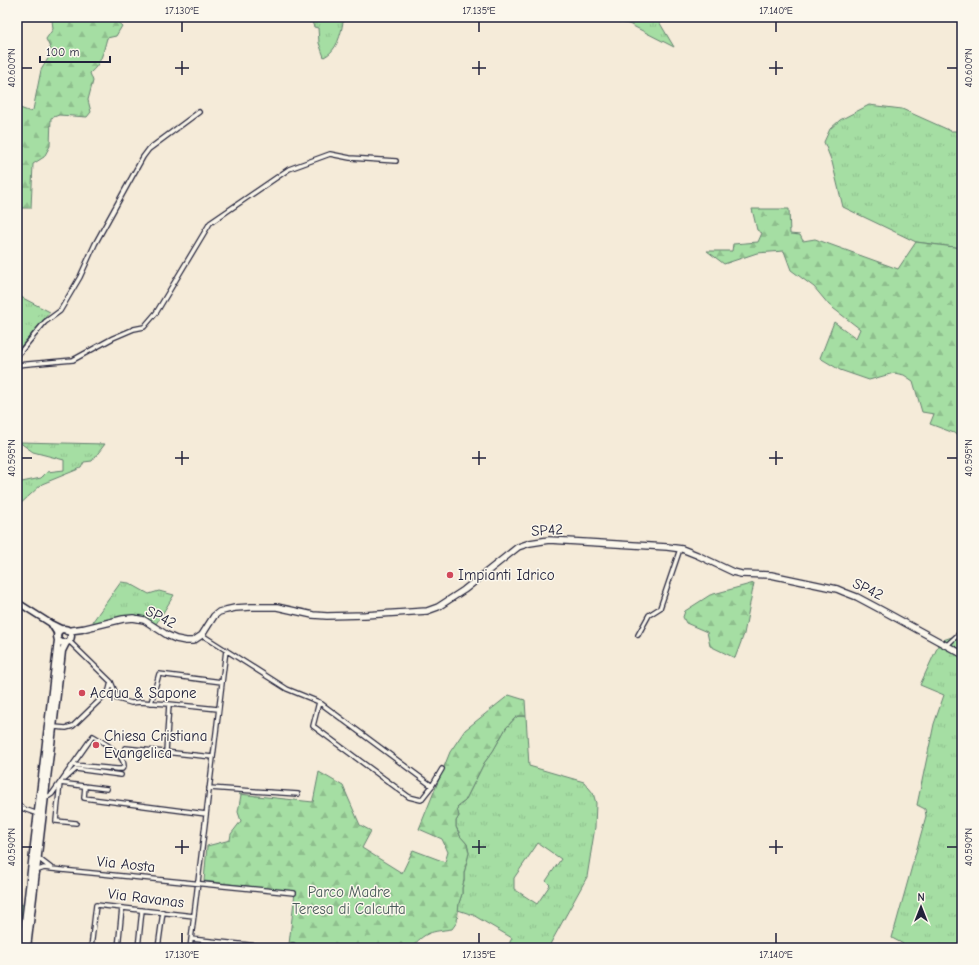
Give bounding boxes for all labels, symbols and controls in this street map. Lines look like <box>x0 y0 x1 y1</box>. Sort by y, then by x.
text: 17.130°E <box>165 5 199 17</box>
text: 17.135°E <box>462 5 496 17</box>
text: 17.140°E <box>759 5 793 17</box>
scale bar <box>40 38 110 64</box>
text: 100 m <box>46 45 79 59</box>
text: 40.600°N <box>6 48 18 88</box>
text: 40.600°N <box>963 48 975 88</box>
text: 40.595°N <box>6 439 18 477</box>
text: 40.595°N <box>963 439 975 477</box>
street label: SP42 <box>531 520 563 540</box>
place label: Impianti Idrico <box>458 566 555 584</box>
marker: Impianti Idrico <box>445 570 455 580</box>
street label: SP42 <box>850 574 886 604</box>
street label: SP42 <box>143 602 179 632</box>
place label: Acqua & Sapone <box>90 684 197 702</box>
marker: Acqua & Sapone <box>77 688 87 698</box>
place label: Chiesa Cristiana Evangelica <box>104 727 207 762</box>
marker: Chiesa Cristiana Evangelica <box>91 740 101 750</box>
text: 40.590°N <box>6 828 18 866</box>
text: 40.590°N <box>963 828 975 866</box>
street label: Via Aosta <box>96 852 156 876</box>
park label: Parco Madre Teresa di Calcutta <box>292 883 406 918</box>
street label: Via Ravanas <box>107 884 185 912</box>
north arrow <box>901 887 941 927</box>
text: N <box>917 891 925 904</box>
text: 17.130°E <box>165 949 199 961</box>
text: 17.135°E <box>462 949 496 961</box>
text: 17.140°E <box>759 949 793 961</box>

